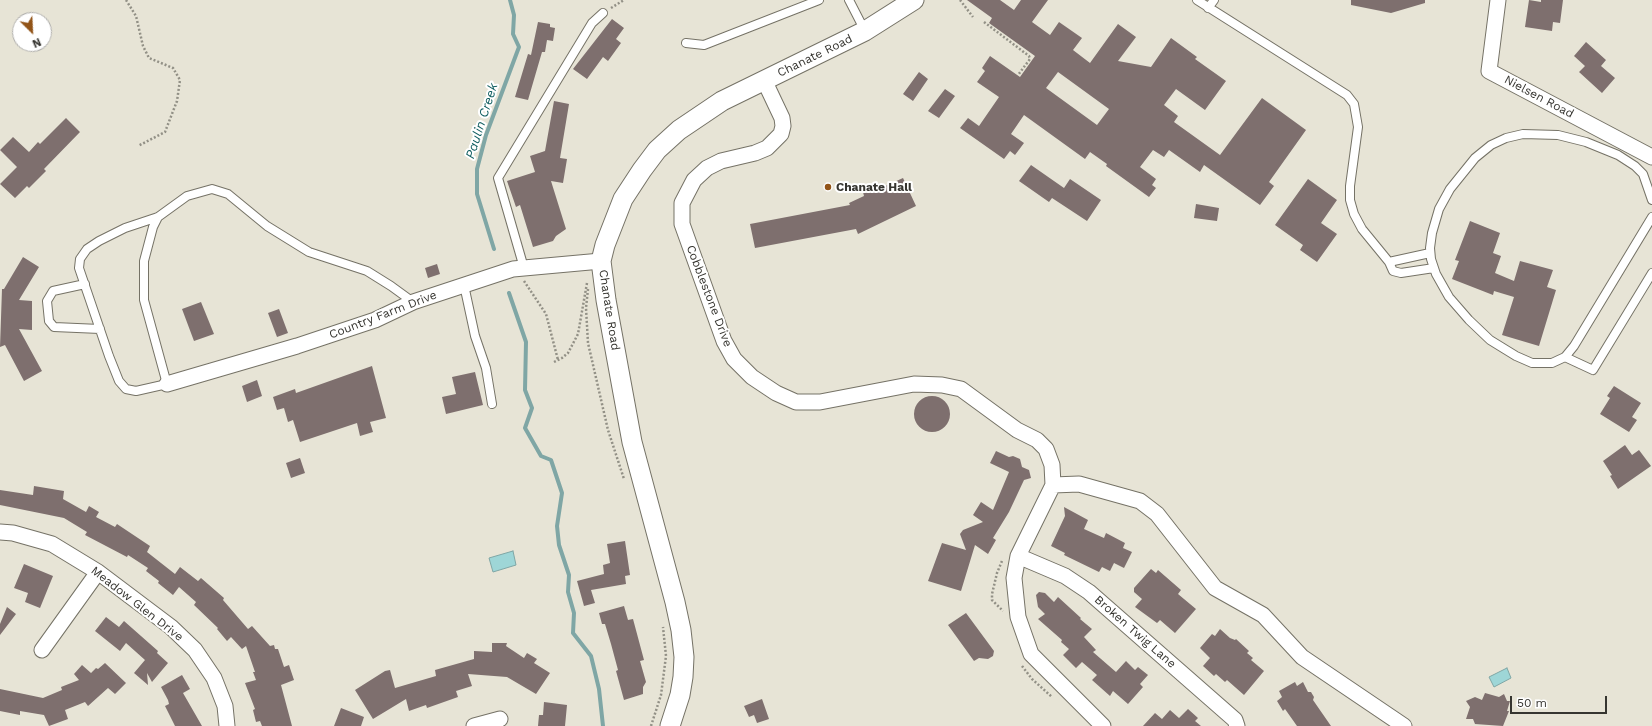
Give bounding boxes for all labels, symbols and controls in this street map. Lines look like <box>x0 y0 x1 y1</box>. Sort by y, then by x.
north arrow <box>12 12 52 52</box>
street label: Chanate Road <box>775 32 855 80</box>
text: N <box>30 35 43 50</box>
street label: Nielsen Road <box>1502 73 1576 121</box>
water label: Paulin Creek <box>462 81 502 161</box>
place label: Chanate Hall <box>836 180 912 194</box>
marker: Chanate Hall <box>823 182 833 192</box>
street label: Cobblestone Drive <box>683 243 735 349</box>
street label: Chanate Road <box>595 268 623 352</box>
street label: Country Farm Drive <box>327 288 439 342</box>
street label: Meadow Glen Drive <box>88 563 186 645</box>
street label: Broken Twig Lane <box>1091 593 1179 671</box>
scale bar <box>1512 688 1609 714</box>
text: 50 m <box>1517 696 1547 710</box>

